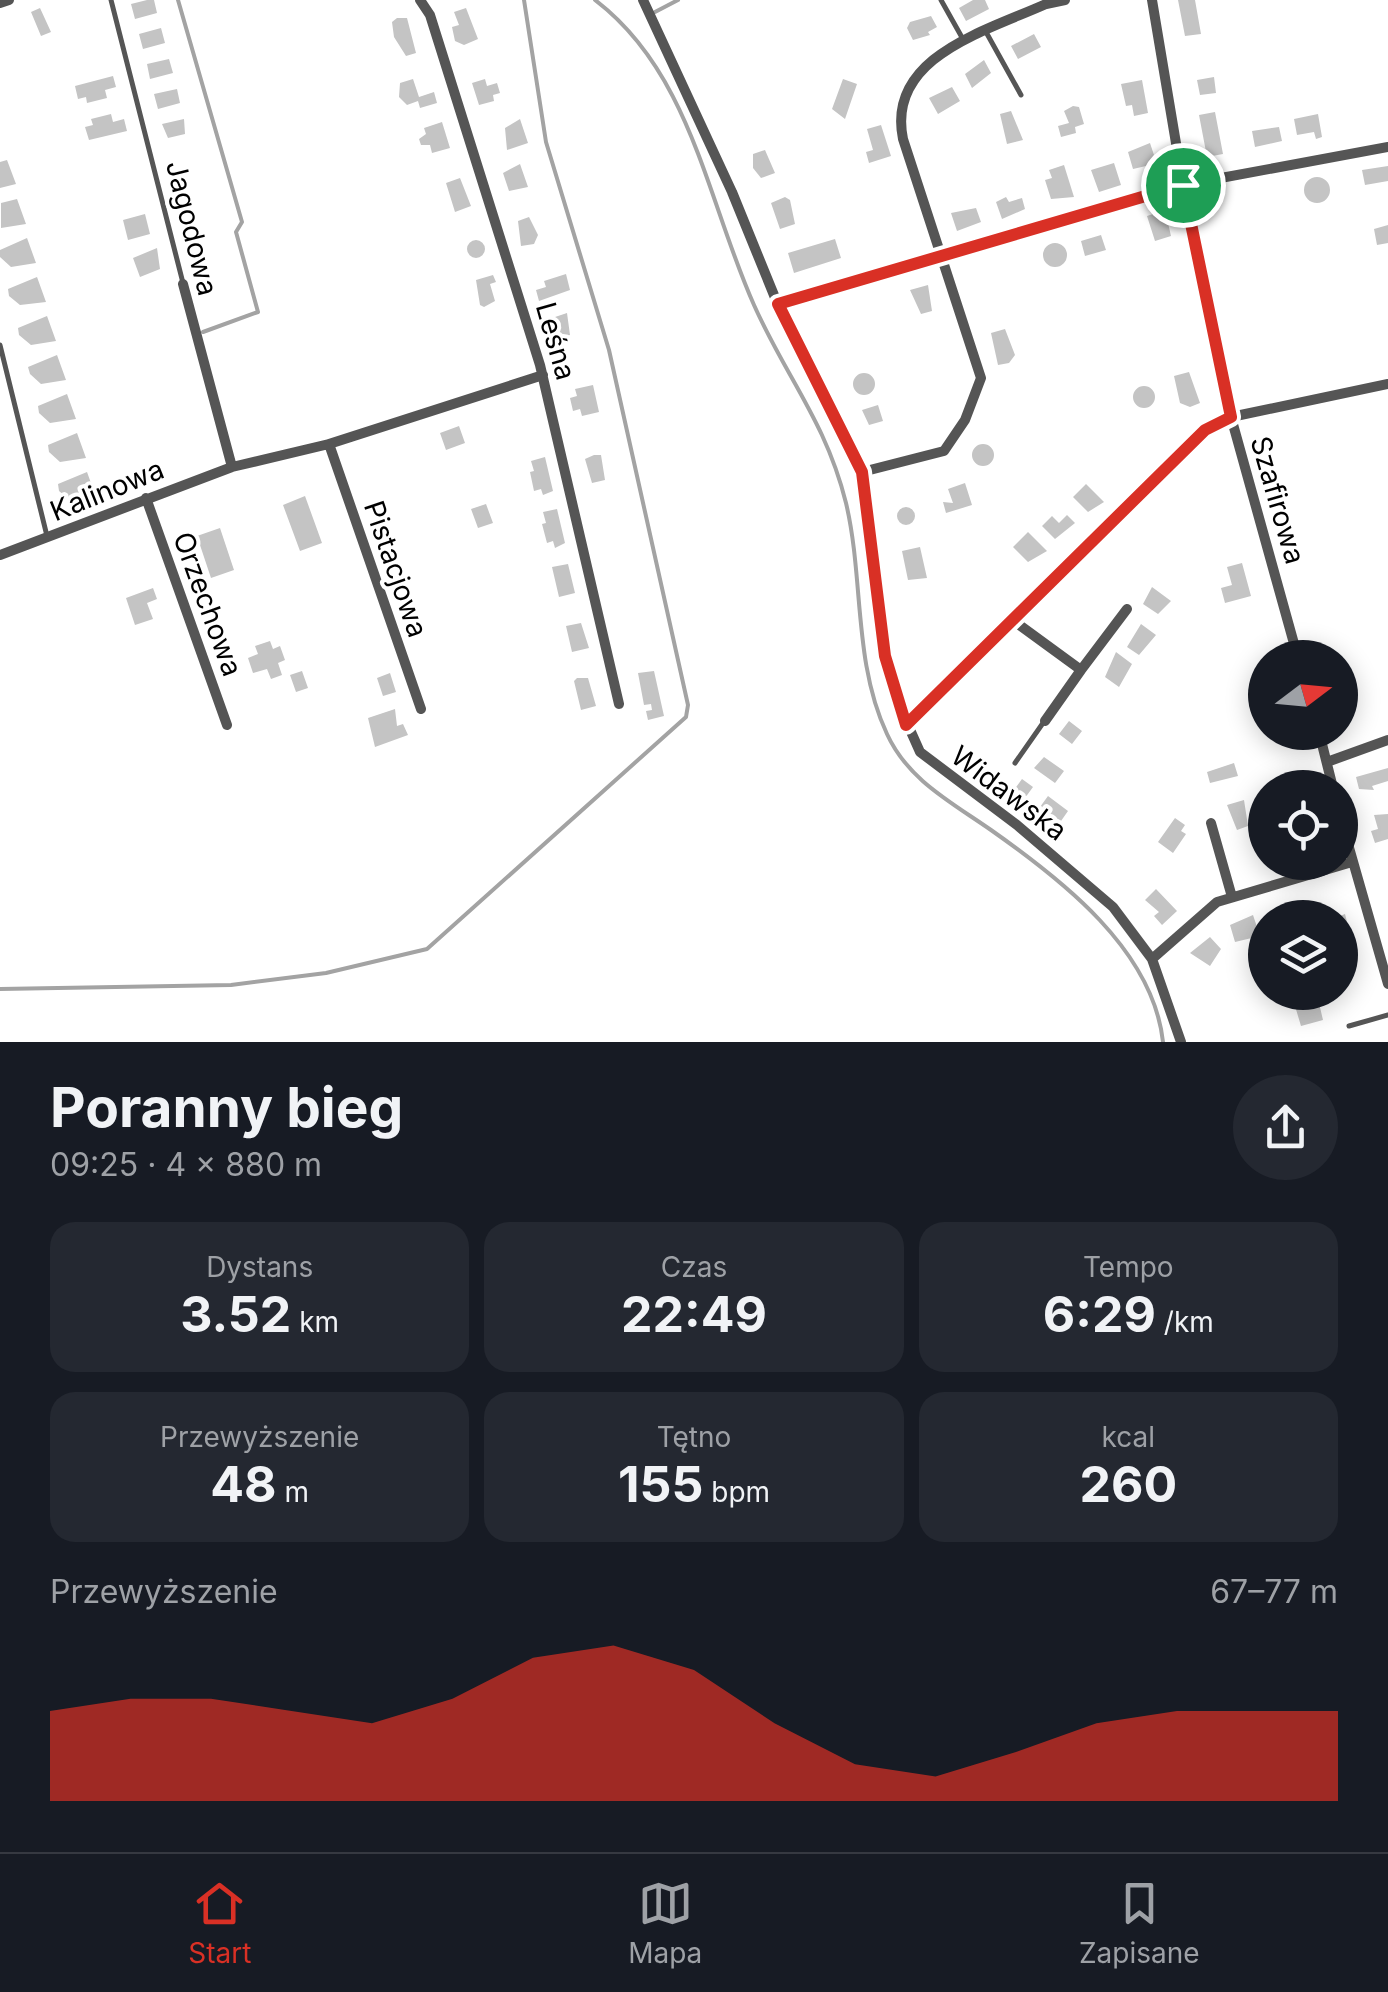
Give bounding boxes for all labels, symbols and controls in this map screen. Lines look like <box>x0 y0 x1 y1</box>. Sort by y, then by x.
pin <box>1141 143 1226 228</box>
street label: Jagodowa <box>159 157 225 299</box>
icon: arrive <box>1156 158 1211 213</box>
street label: Leśna <box>529 298 583 384</box>
street label: Szafirowa <box>1244 432 1312 568</box>
street label: Kalinowa <box>45 452 169 528</box>
street label: Pistacjowa <box>357 496 435 642</box>
street label: Orzechowa <box>166 527 250 681</box>
north arrow <box>1248 640 1358 750</box>
map controls <box>1248 640 1358 1010</box>
street label: Widawska <box>944 738 1074 848</box>
button: locate <box>1248 770 1358 880</box>
button: layers <box>1248 900 1358 1010</box>
text: Poranny bieg <box>50 1074 403 1140</box>
button: share <box>1233 1075 1338 1180</box>
text: 09:25 · 4 × 880 m <box>50 1145 322 1184</box>
text: Dystans <box>206 1250 313 1284</box>
text: Czas <box>661 1250 727 1284</box>
text: Tempo <box>1083 1250 1174 1284</box>
text: 3.52 <box>180 1284 291 1344</box>
text: 22:49 <box>621 1284 767 1344</box>
text: 6:29 <box>1043 1284 1156 1344</box>
text: km <box>291 1305 339 1339</box>
text: /km <box>1156 1305 1214 1339</box>
text: Przewyższenie <box>160 1420 359 1454</box>
text: Tętno <box>657 1420 731 1454</box>
text: kcal <box>1102 1420 1155 1454</box>
text: 48 <box>210 1454 277 1514</box>
text: 155 <box>618 1454 703 1514</box>
text: 260 <box>1079 1454 1177 1514</box>
text: m <box>277 1475 309 1509</box>
text: bpm <box>703 1475 770 1509</box>
text: Przewyższenie <box>50 1572 278 1611</box>
text: 67–77 m <box>1210 1572 1338 1611</box>
tab: Start <box>188 1876 251 1970</box>
tab: Mapa <box>628 1876 702 1970</box>
tab: Zapisane <box>1079 1876 1200 1970</box>

